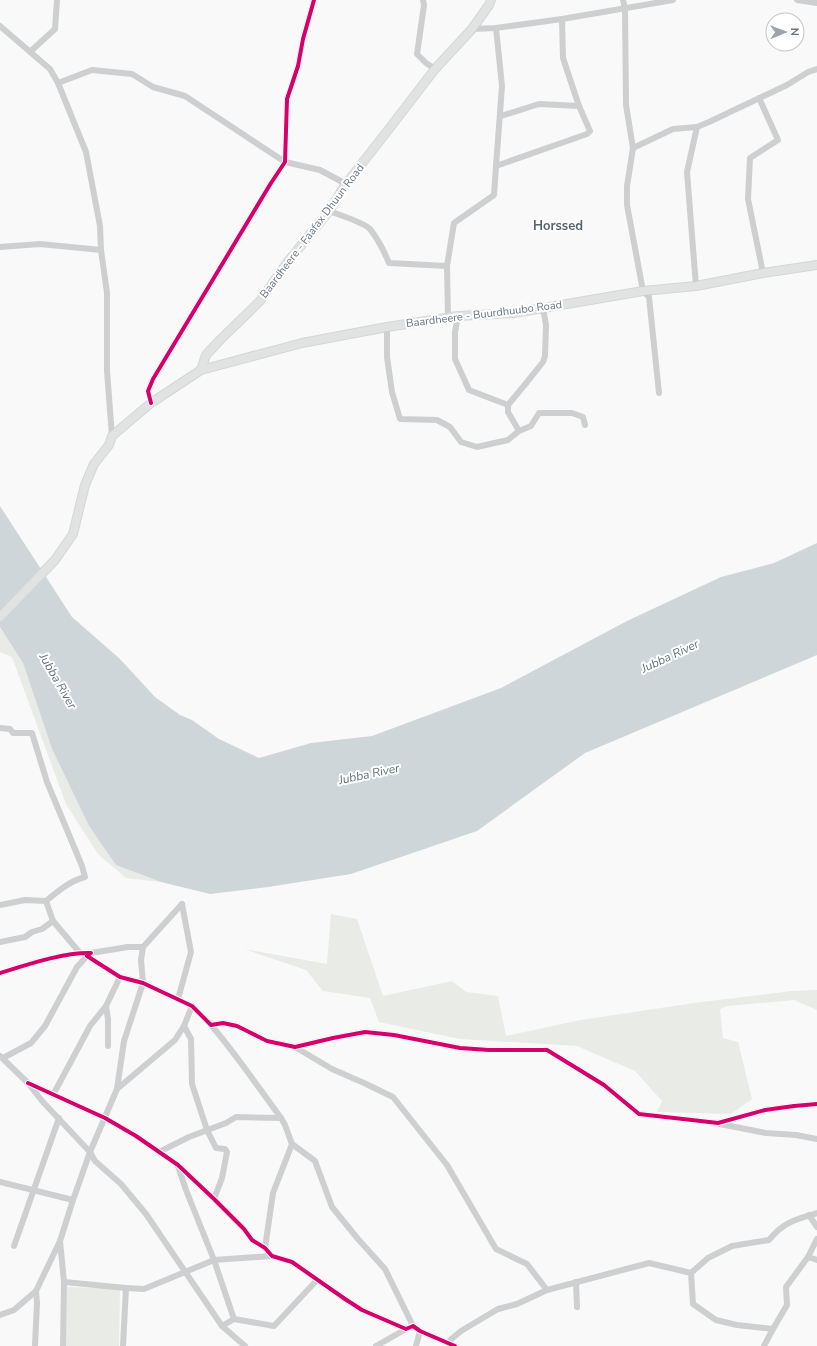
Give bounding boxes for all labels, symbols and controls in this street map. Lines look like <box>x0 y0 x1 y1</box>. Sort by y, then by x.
north arrow <box>765 12 805 52</box>
text: N <box>787 28 802 36</box>
street label: Baardheere - Faafax Dhuun Road <box>257 161 367 301</box>
district label: Horssed <box>533 217 583 235</box>
street label: Baardheere - Buurdhuubo Road <box>405 297 563 331</box>
water label: Jubba River <box>638 635 702 677</box>
water label: Jubba River <box>35 649 81 712</box>
water label: Jubba River <box>336 760 401 788</box>

